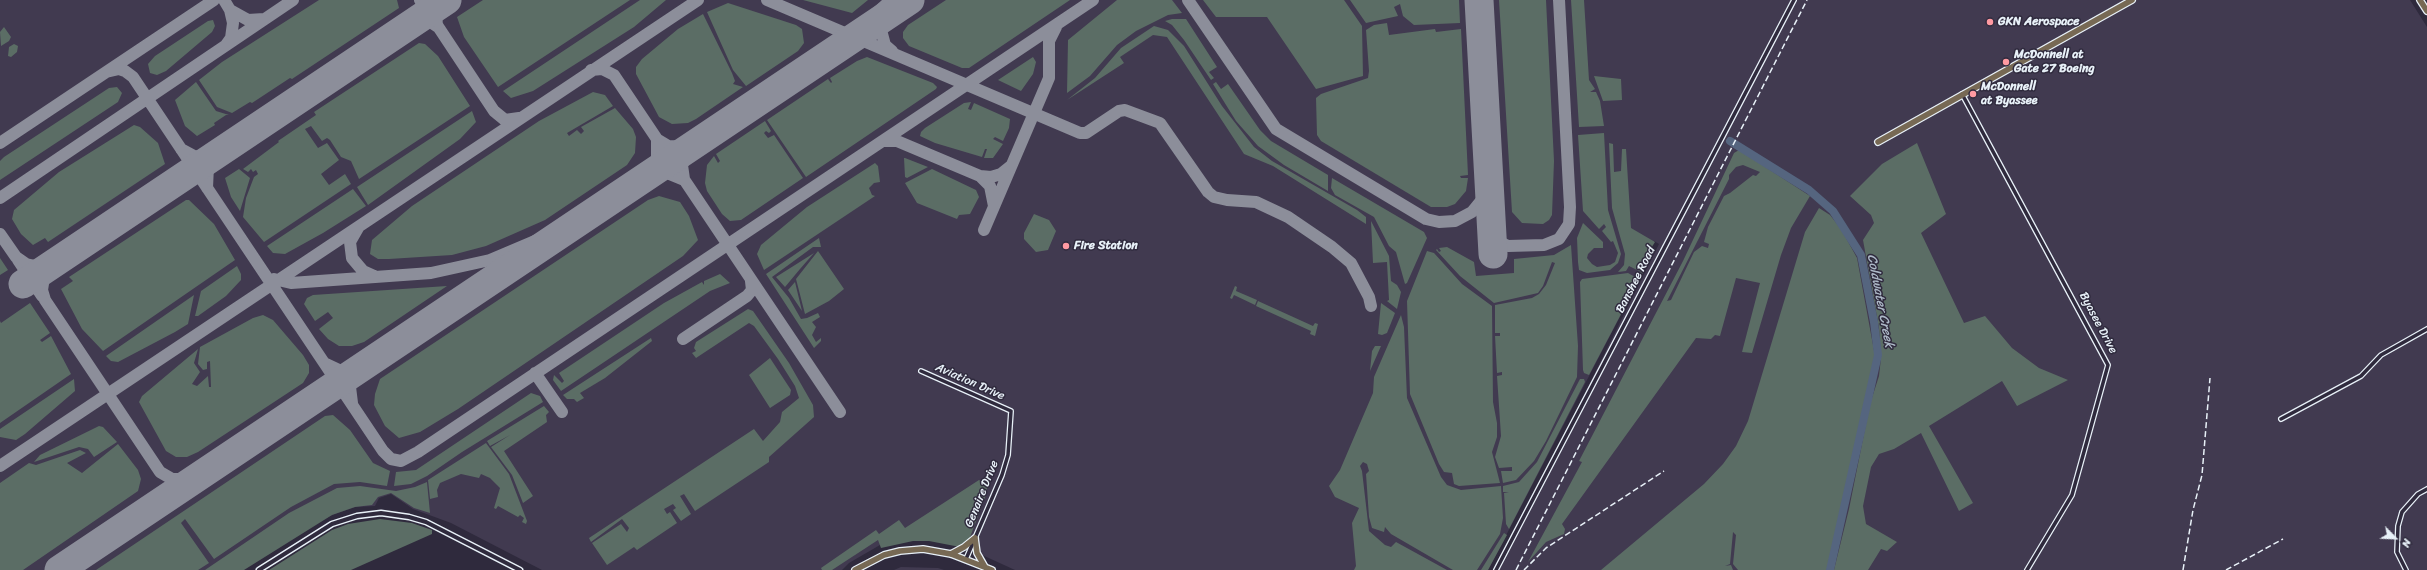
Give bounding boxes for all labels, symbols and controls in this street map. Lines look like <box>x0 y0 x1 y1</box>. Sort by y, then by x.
place label: GKN Aerospace <box>1998 15 2079 29</box>
marker: GKN Aerospace <box>1985 17 1995 27</box>
place label: McDonnell at Gate 27 Boeing <box>2014 48 2095 76</box>
marker: McDonnell at Gate 27 Boeing <box>2001 57 2011 67</box>
place label: McDonnell at Byassee <box>1981 80 2038 108</box>
marker: McDonnell at Byassee <box>1968 89 1978 99</box>
place label: Fire Station <box>1074 239 1138 253</box>
marker: Fire Station <box>1061 241 1071 251</box>
street label: Banshee Road <box>1613 244 1659 316</box>
water label: Coldwater Creek <box>1863 253 1897 349</box>
street label: Byasee Drive <box>2076 290 2120 356</box>
street label: Aviation Drive <box>933 360 1007 404</box>
street label: Genaire Drive <box>962 458 1002 530</box>
north arrow <box>2375 518 2415 558</box>
text: N <box>2396 536 2417 550</box>

